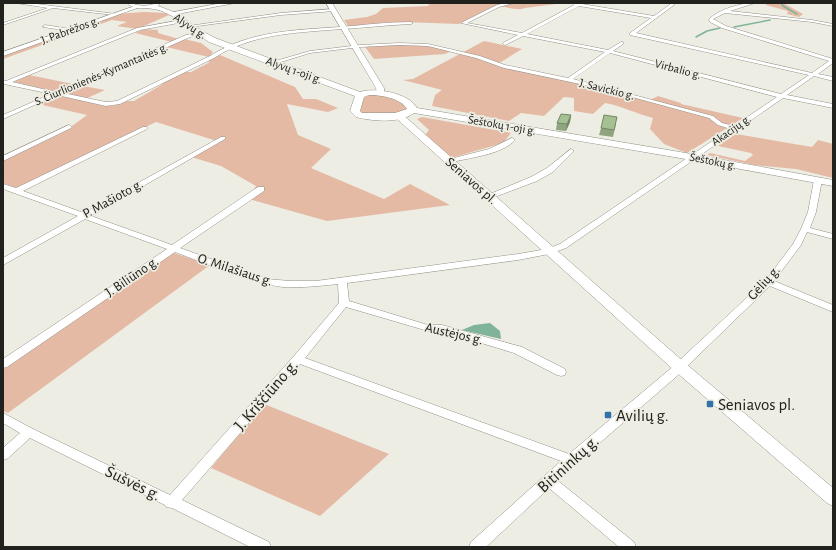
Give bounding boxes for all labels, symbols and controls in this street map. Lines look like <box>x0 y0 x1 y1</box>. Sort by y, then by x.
street label: Alyvų g. <box>171 11 209 42</box>
street label: J. Pabrėžos g. <box>39 14 101 46</box>
street label: S. Čiurlionienės-Kymantaitės g. <box>32 40 170 108</box>
street label: Alyvų 1-oji g. <box>264 54 324 87</box>
street label: Virbalio g. <box>653 57 703 81</box>
street label: J. Savickio g. <box>578 76 636 102</box>
street label: Šeštokų 1-oji g. <box>467 112 537 138</box>
street label: Akacijų g. <box>709 112 753 149</box>
street label: Šeštokų g. <box>689 150 737 171</box>
street label: Seniavos pl. <box>442 155 500 207</box>
street label: P. Mašioto g. <box>81 177 145 221</box>
street label: O. Milašiaus g. <box>196 251 274 289</box>
street label: J. Biliūno g. <box>103 254 161 300</box>
street label: Gėlių g. <box>745 263 783 303</box>
street label: Austėjos g. <box>424 321 484 347</box>
street label: J. Kriščiūno g. <box>231 356 301 434</box>
place label: Seniavos pl. <box>718 396 795 413</box>
marker: Seniavos pl. <box>705 399 715 409</box>
place label: Avilių g. <box>616 407 669 424</box>
marker: Avilių g. <box>603 410 613 420</box>
street label: Bitininkų g. <box>534 432 602 496</box>
street label: Šušvės g. <box>103 462 164 504</box>

